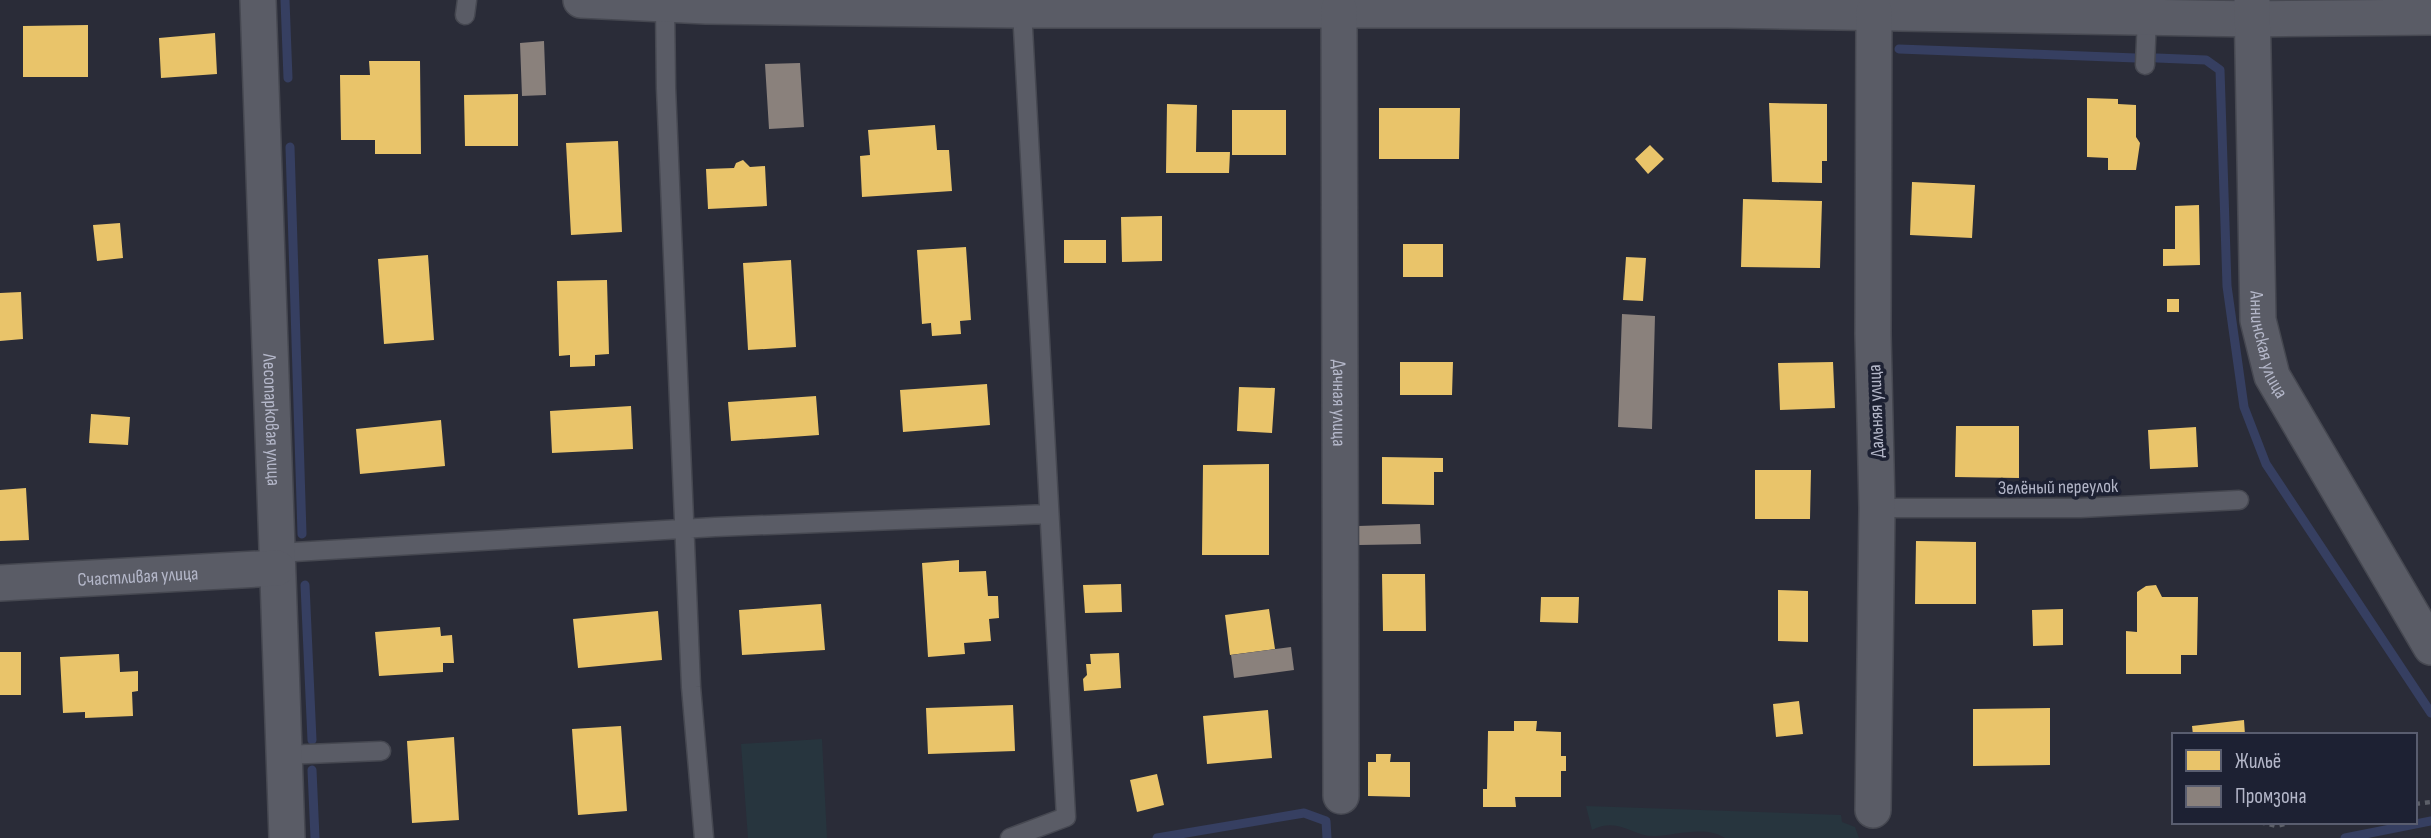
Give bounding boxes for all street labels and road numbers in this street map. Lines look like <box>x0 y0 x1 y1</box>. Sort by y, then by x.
street label: Аннинская улица <box>2244 290 2292 403</box>
street label: Лесопарковая улица <box>257 352 285 486</box>
street label: Дачная улица <box>1327 360 1350 446</box>
street label: Дальняя улица <box>1863 364 1890 458</box>
street label: Зелёный переулок <box>1998 475 2119 500</box>
street label: Счастливая улица <box>77 562 199 592</box>

